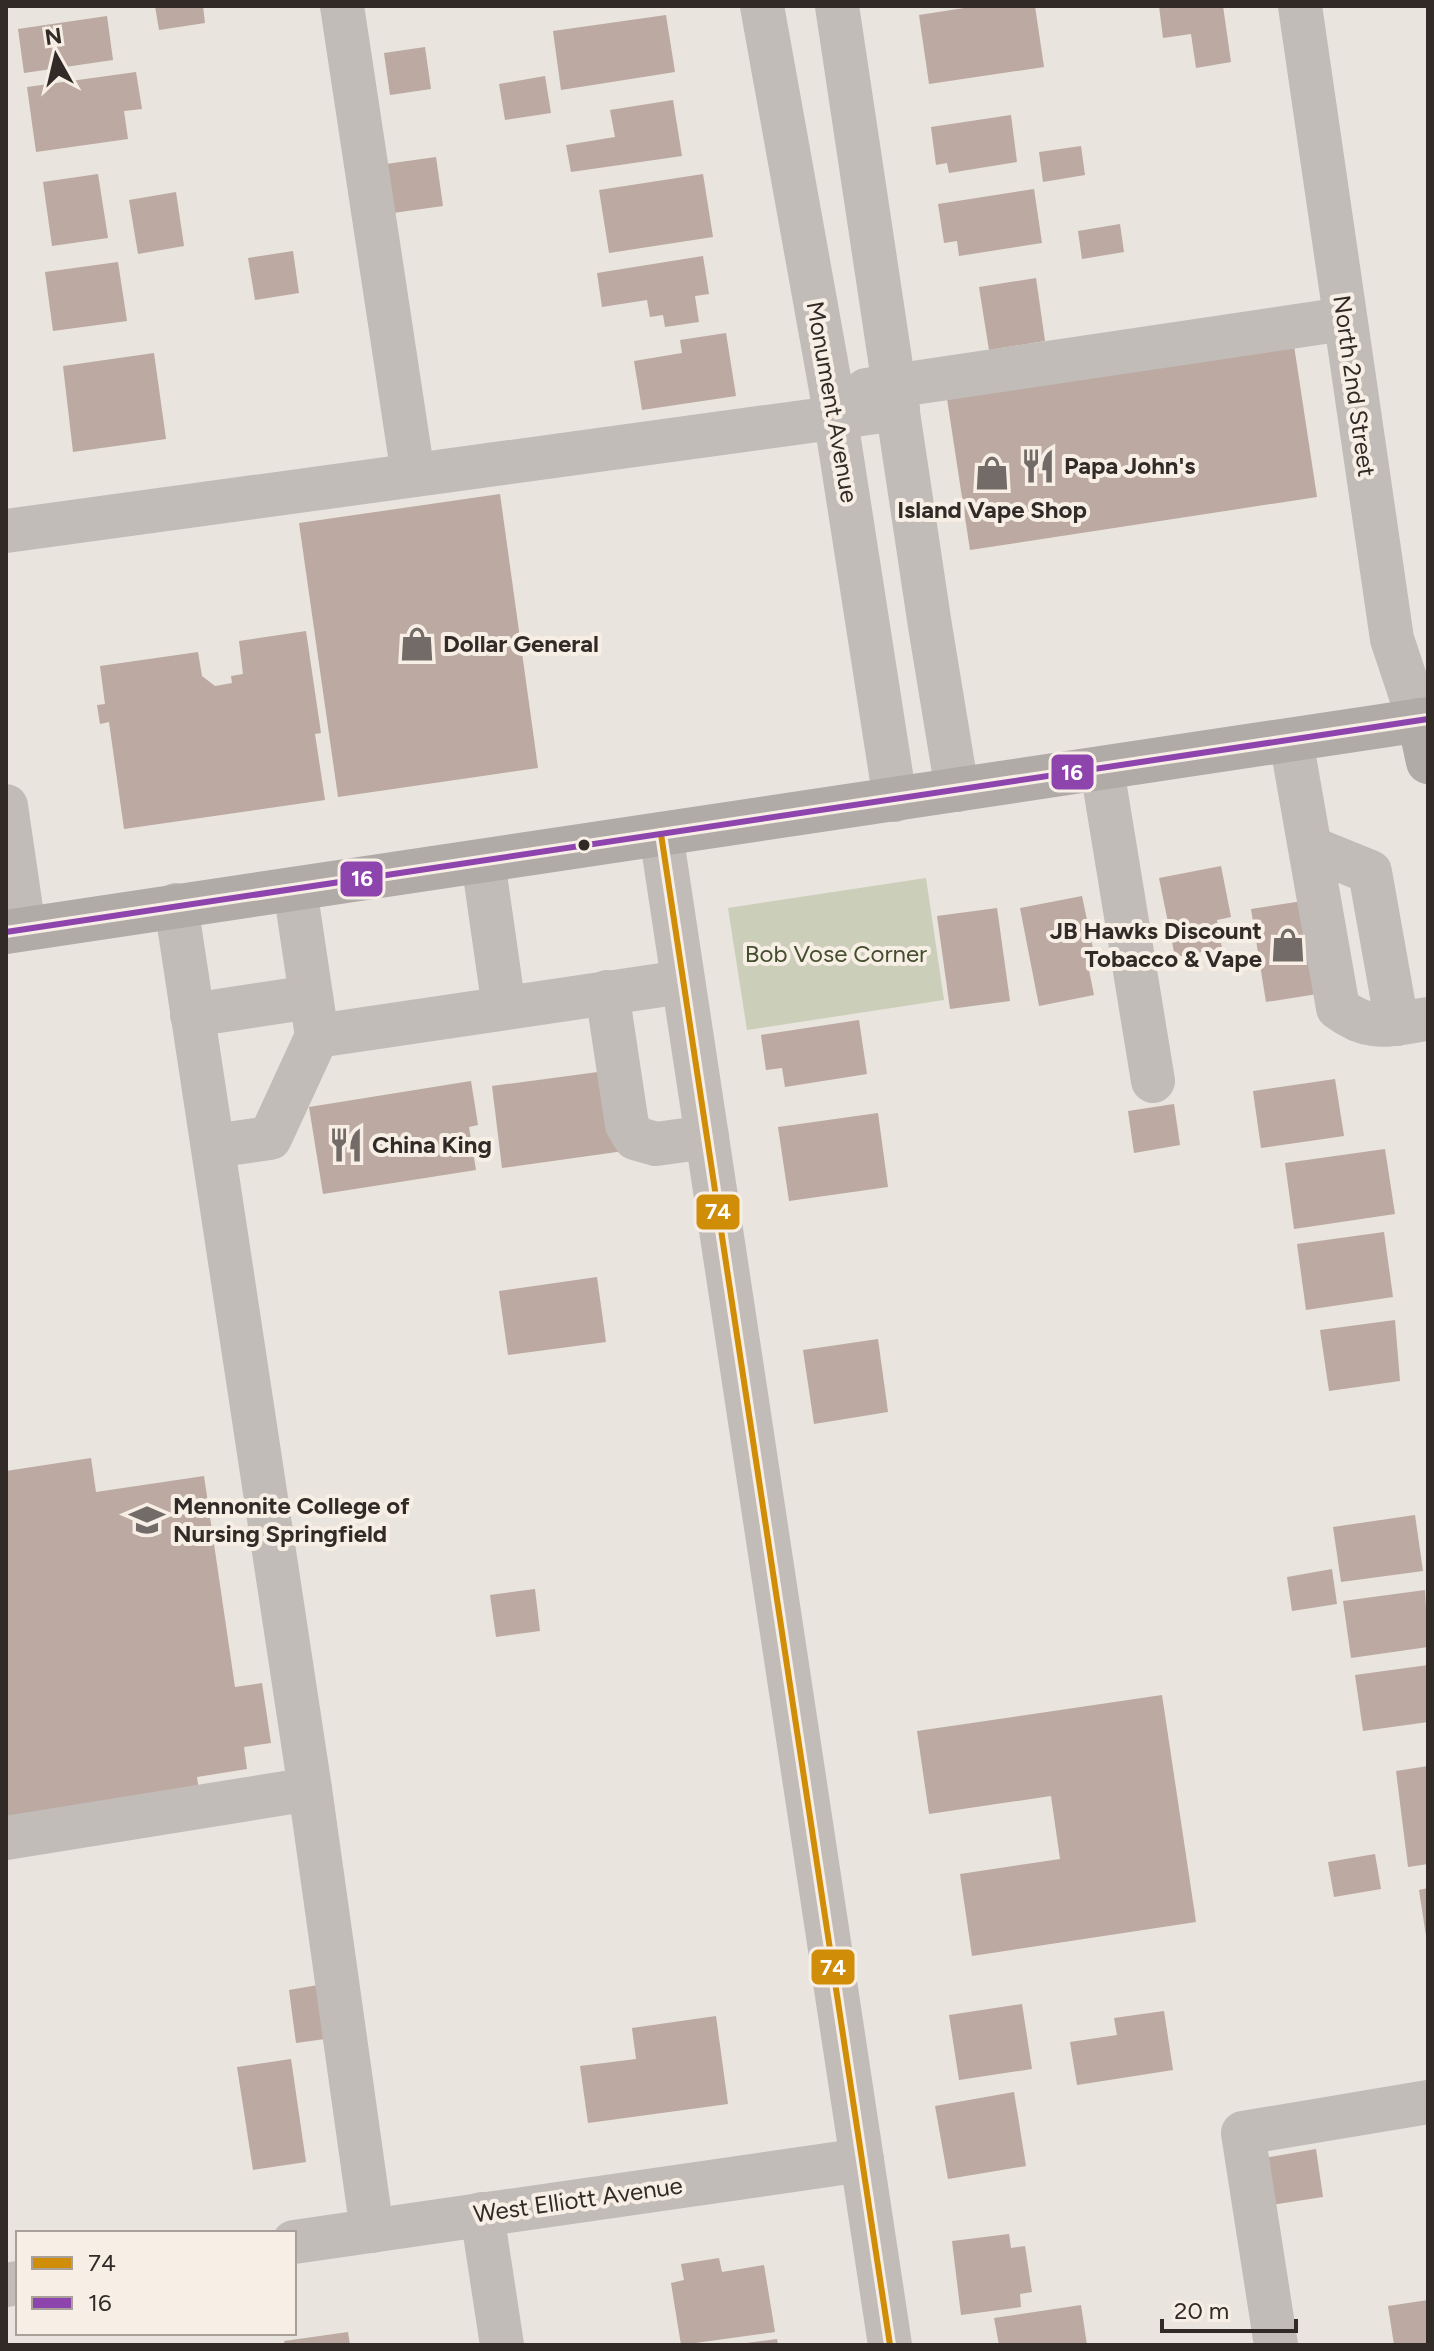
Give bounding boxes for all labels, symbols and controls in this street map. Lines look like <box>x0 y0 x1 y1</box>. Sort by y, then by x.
north arrow <box>16 16 96 96</box>
text: N <box>43 22 64 51</box>
street label: North 2nd Street <box>1327 293 1382 479</box>
street label: Monument Avenue <box>800 299 864 505</box>
restaurant icon: Papa John's <box>1019 447 1057 485</box>
place label: Papa John's <box>1064 451 1196 480</box>
shop icon: Island Vape Shop <box>973 454 1011 492</box>
place label: Island Vape Shop <box>897 495 1087 524</box>
shop icon: Dollar General <box>398 625 436 663</box>
place label: Dollar General <box>443 629 599 658</box>
line badge: 16 <box>1050 753 1095 791</box>
text: 16 <box>1061 759 1083 786</box>
unlabelled marker <box>576 837 592 853</box>
line badge: 16 <box>339 860 384 898</box>
text: 16 <box>351 865 373 892</box>
place label: JB Hawks Discount Tobacco & Vape <box>1050 916 1262 973</box>
shop icon: JB Hawks Discount Tobacco & Vape <box>1269 926 1307 964</box>
park label: Bob Vose Corner <box>745 939 927 968</box>
restaurant icon: China King <box>327 1126 365 1164</box>
place label: China King <box>372 1130 492 1159</box>
line badge: 74 <box>695 1193 741 1231</box>
text: 74 <box>705 1198 731 1225</box>
place label: Mennonite College of Nursing Springfield <box>173 1491 410 1548</box>
school or university icon: Mennonite College of Nursing Springfield <box>128 1501 166 1539</box>
line badge: 74 <box>810 1948 856 1986</box>
text: 74 <box>820 1954 846 1981</box>
street label: West Elliott Avenue <box>472 2170 684 2229</box>
legend <box>16 2231 296 2335</box>
text: 74 <box>88 2248 116 2277</box>
scale bar <box>1162 2283 1296 2333</box>
text: 16 <box>88 2288 112 2317</box>
text: 20 m <box>1174 2296 1229 2325</box>

